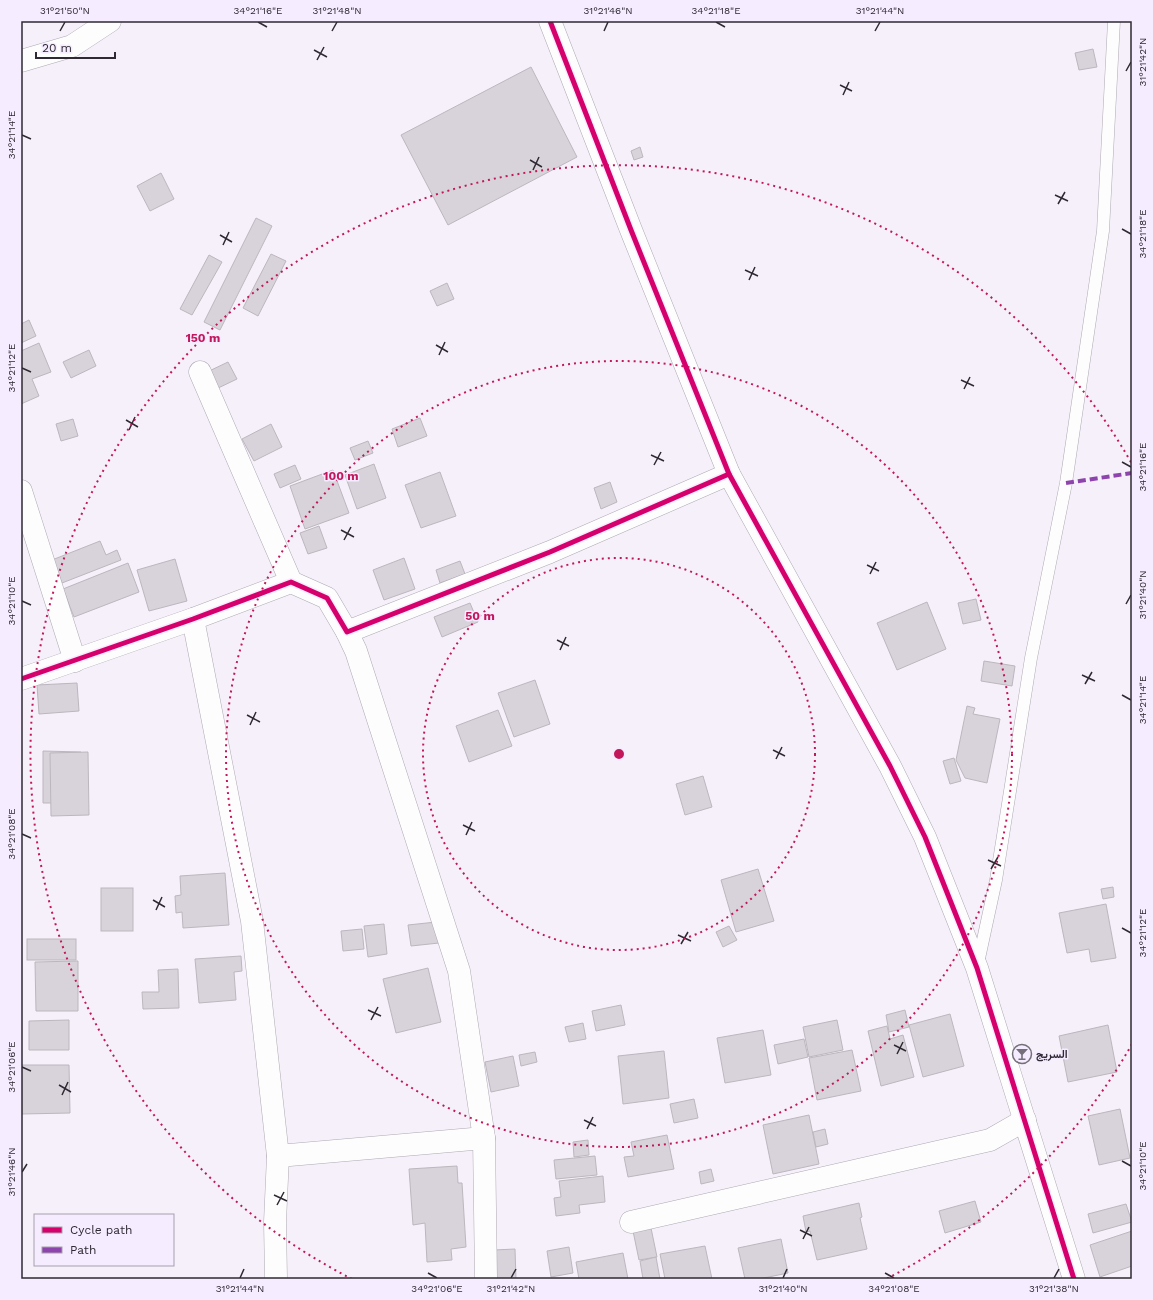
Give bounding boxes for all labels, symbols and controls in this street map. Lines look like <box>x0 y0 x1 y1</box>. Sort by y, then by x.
text: 31°21'50"N <box>40 5 90 16</box>
text: 34°21'16"E <box>234 5 283 16</box>
text: 31°21'48"N <box>312 5 362 16</box>
text: 31°21'46"N <box>583 5 633 16</box>
text: 34°21'18"E <box>691 5 741 16</box>
text: 31°21'44"N <box>856 5 904 16</box>
scale bar <box>36 34 115 60</box>
text: 31°21'42"N <box>1137 38 1148 86</box>
text: 20 m <box>42 41 72 55</box>
text: 34°21'14"E <box>6 111 17 159</box>
text: 34°21'18"E <box>1137 209 1148 259</box>
text: 150 m <box>186 331 220 345</box>
text: 34°21'12"E <box>6 344 17 392</box>
text: 34°21'16"E <box>1137 443 1148 492</box>
text: 100 m <box>323 469 359 483</box>
text: 31°21'40"N <box>1137 570 1148 620</box>
text: 34°21'10"E <box>6 576 17 626</box>
text: 50 m <box>465 609 495 623</box>
text: 34°21'14"E <box>1137 676 1148 724</box>
centre of rings <box>612 747 626 761</box>
text: 34°21'08"E <box>6 808 17 860</box>
text: 34°21'12"E <box>1137 909 1148 957</box>
text: 34°21'06"E <box>6 1041 17 1093</box>
bar icon: السريج <box>1011 1043 1033 1065</box>
place label: السريج <box>1036 1048 1068 1062</box>
text: 34°21'10"E <box>1137 1141 1148 1191</box>
text: 31°21'46"N <box>6 1147 17 1197</box>
legend <box>34 1214 174 1266</box>
text: Cycle path <box>70 1223 132 1237</box>
text: Path <box>70 1243 96 1257</box>
text: 31°21'44"N <box>216 1283 264 1294</box>
text: 34°21'06"E <box>411 1283 463 1294</box>
text: 31°21'42"N <box>487 1283 535 1294</box>
text: 31°21'40"N <box>758 1283 808 1294</box>
text: 34°21'08"E <box>868 1283 920 1294</box>
text: 31°21'38"N <box>1029 1283 1079 1294</box>

